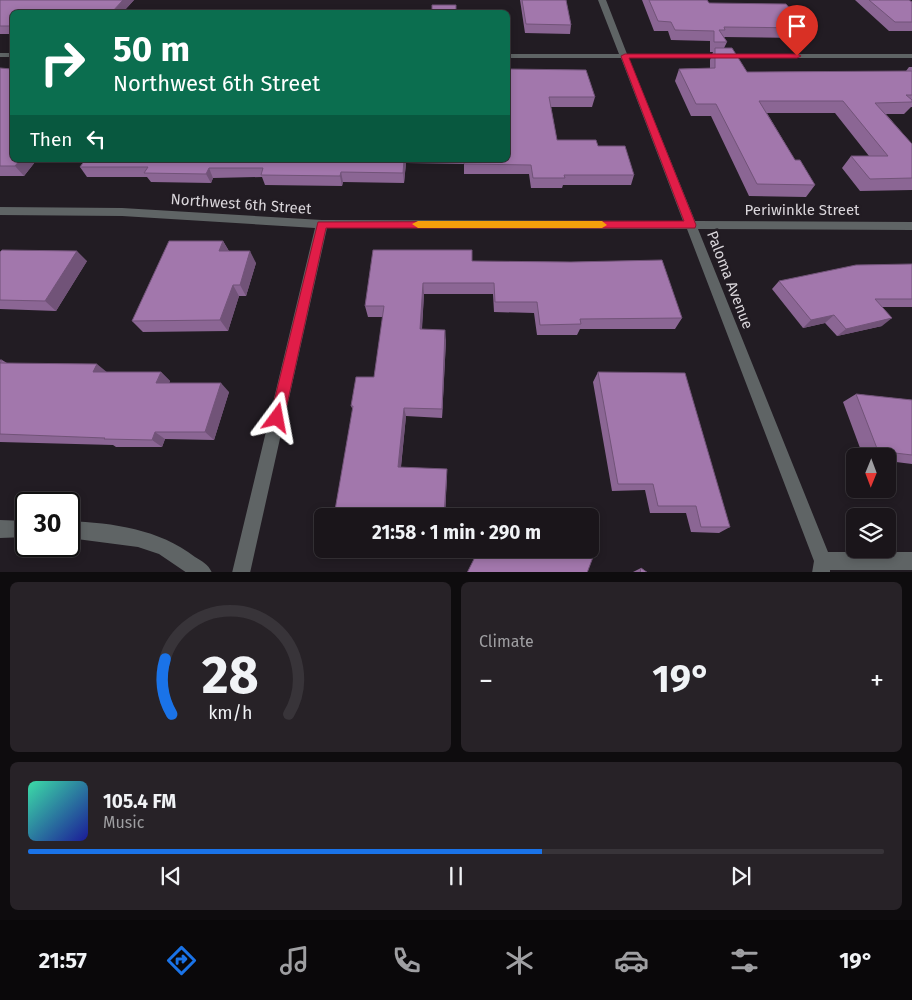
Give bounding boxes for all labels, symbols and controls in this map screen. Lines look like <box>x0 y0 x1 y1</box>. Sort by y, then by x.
pin <box>776 5 818 56</box>
icon: arrive <box>783 12 811 40</box>
text: 50 m <box>113 28 190 70</box>
icon: right <box>30 30 95 95</box>
text: Northwest 6th Street <box>113 70 320 97</box>
icon: left <box>82 125 110 153</box>
text: Then <box>30 128 72 151</box>
street label: Northwest 6th Street <box>170 190 313 218</box>
street label: Periwinkle Street <box>744 201 860 219</box>
street label: Paloma Avenue <box>703 228 757 332</box>
position arrow <box>250 391 302 443</box>
north arrow <box>846 448 896 498</box>
map controls <box>846 448 896 558</box>
speed limit sign: 30 <box>15 492 80 557</box>
button: layers <box>846 508 896 558</box>
text: 21:58 · 1 min · 290 m <box>372 521 541 544</box>
text: Climate <box>479 632 534 651</box>
text: 28 <box>202 644 259 707</box>
text: 19° <box>652 656 711 702</box>
text: − <box>479 664 493 697</box>
text: + <box>870 664 884 697</box>
text: km/h <box>208 702 253 724</box>
text: 105.4 FM <box>103 790 176 813</box>
text: Music <box>103 813 144 832</box>
icon: previous <box>157 862 185 890</box>
icon: pause <box>442 862 470 890</box>
icon: next <box>727 862 755 890</box>
icon: directions <box>164 943 199 978</box>
icon: music <box>277 943 312 978</box>
icon: phone <box>389 943 424 978</box>
icon: climate <box>502 943 537 978</box>
icon: car <box>614 943 649 978</box>
icon: filters <box>727 943 762 978</box>
text: 21:57 <box>39 947 87 974</box>
text: 19° <box>839 947 873 974</box>

